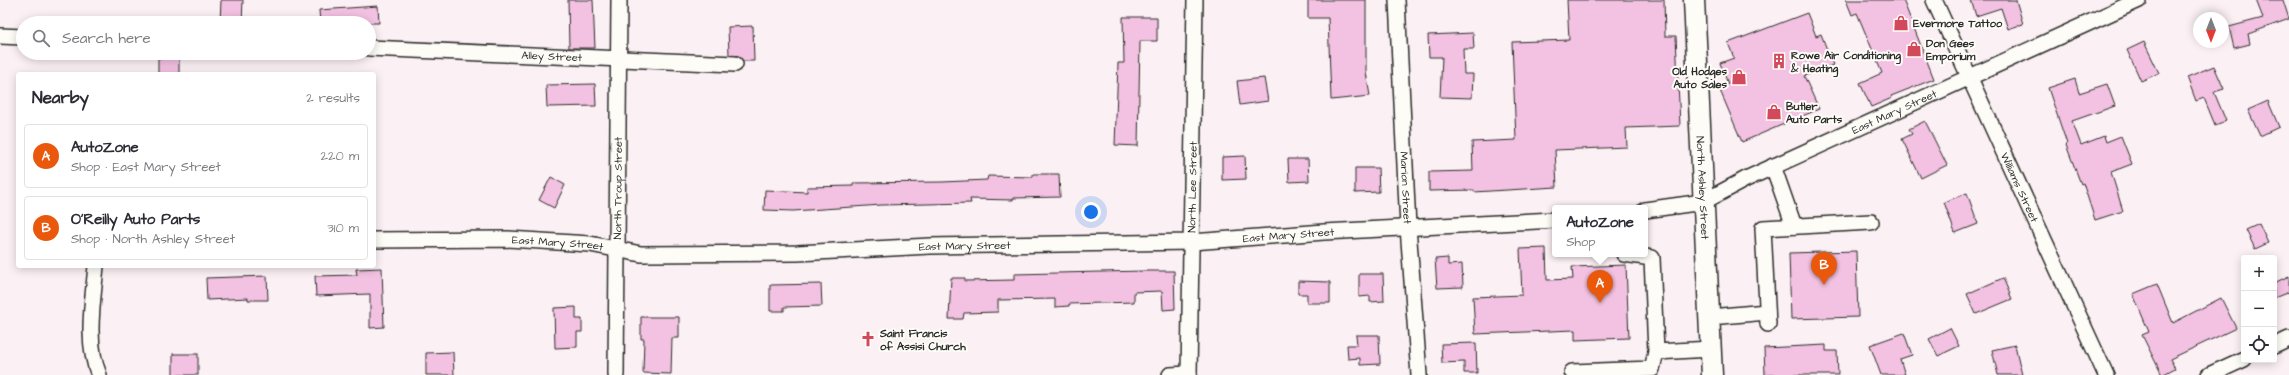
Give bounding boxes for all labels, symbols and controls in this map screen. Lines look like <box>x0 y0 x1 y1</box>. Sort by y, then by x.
north arrow <box>2193 12 2229 48</box>
shop icon: Evermore Tattoo <box>1892 14 1910 32</box>
search box <box>16 16 376 60</box>
place label: Evermore Tattoo <box>1913 16 2003 31</box>
icon: search <box>30 27 52 49</box>
text: Search here <box>62 28 151 49</box>
place label: Don Gees Emporium <box>1926 36 1976 65</box>
shop icon: Don Gees Emporium <box>1905 40 1923 58</box>
street label: Alley Street <box>521 48 583 65</box>
place label: Rowe Air Conditioning & Heating <box>1790 48 1901 78</box>
building icon: Rowe Air Conditioning & Heating <box>1770 52 1788 70</box>
place label: Old Hodges Auto Sales <box>1672 64 1727 92</box>
shop icon: Old Hodges Auto Sales <box>1730 68 1748 86</box>
text: Nearby <box>32 86 89 110</box>
street label: East Mary Street <box>1849 86 1940 138</box>
text: 2 results <box>306 89 360 107</box>
place label: Butler Auto Parts <box>1786 99 1843 127</box>
shop icon: Butler Auto Parts <box>1765 103 1783 121</box>
street label: North Troup Street <box>610 136 626 239</box>
street label: North Ashley Street <box>1693 136 1713 240</box>
text: AutoZone <box>71 137 139 158</box>
street label: North Lee Street <box>1184 141 1201 233</box>
text: A <box>42 147 50 165</box>
text: 220 m <box>321 147 359 165</box>
street label: Williams Street <box>1997 150 2042 225</box>
street label: Marion Street <box>1396 151 1415 225</box>
text: Shop · East Mary Street <box>71 158 221 176</box>
your location <box>1081 202 1101 222</box>
popup <box>1552 205 1648 257</box>
text: O'Reilly Auto Parts <box>71 209 200 230</box>
text: AutoZone <box>1566 212 1634 233</box>
text: B <box>41 219 51 237</box>
text: 310 m <box>327 219 359 237</box>
street label: East Mary Street <box>1242 224 1335 246</box>
text: Shop · North Ashley Street <box>71 230 235 248</box>
street label: East Mary Street <box>512 232 605 255</box>
text: Shop <box>1566 233 1596 251</box>
street label: East Mary Street <box>918 238 1011 255</box>
pin: B <box>1811 252 1837 285</box>
map controls <box>2241 255 2277 363</box>
button: + <box>2241 255 2277 291</box>
pin: A <box>1587 270 1613 303</box>
button: − <box>2241 291 2277 327</box>
place label: Saint Francis of Assisi Church <box>879 326 966 354</box>
button: locate <box>2241 327 2277 363</box>
church icon: Saint Francis of Assisi Church <box>859 330 877 348</box>

